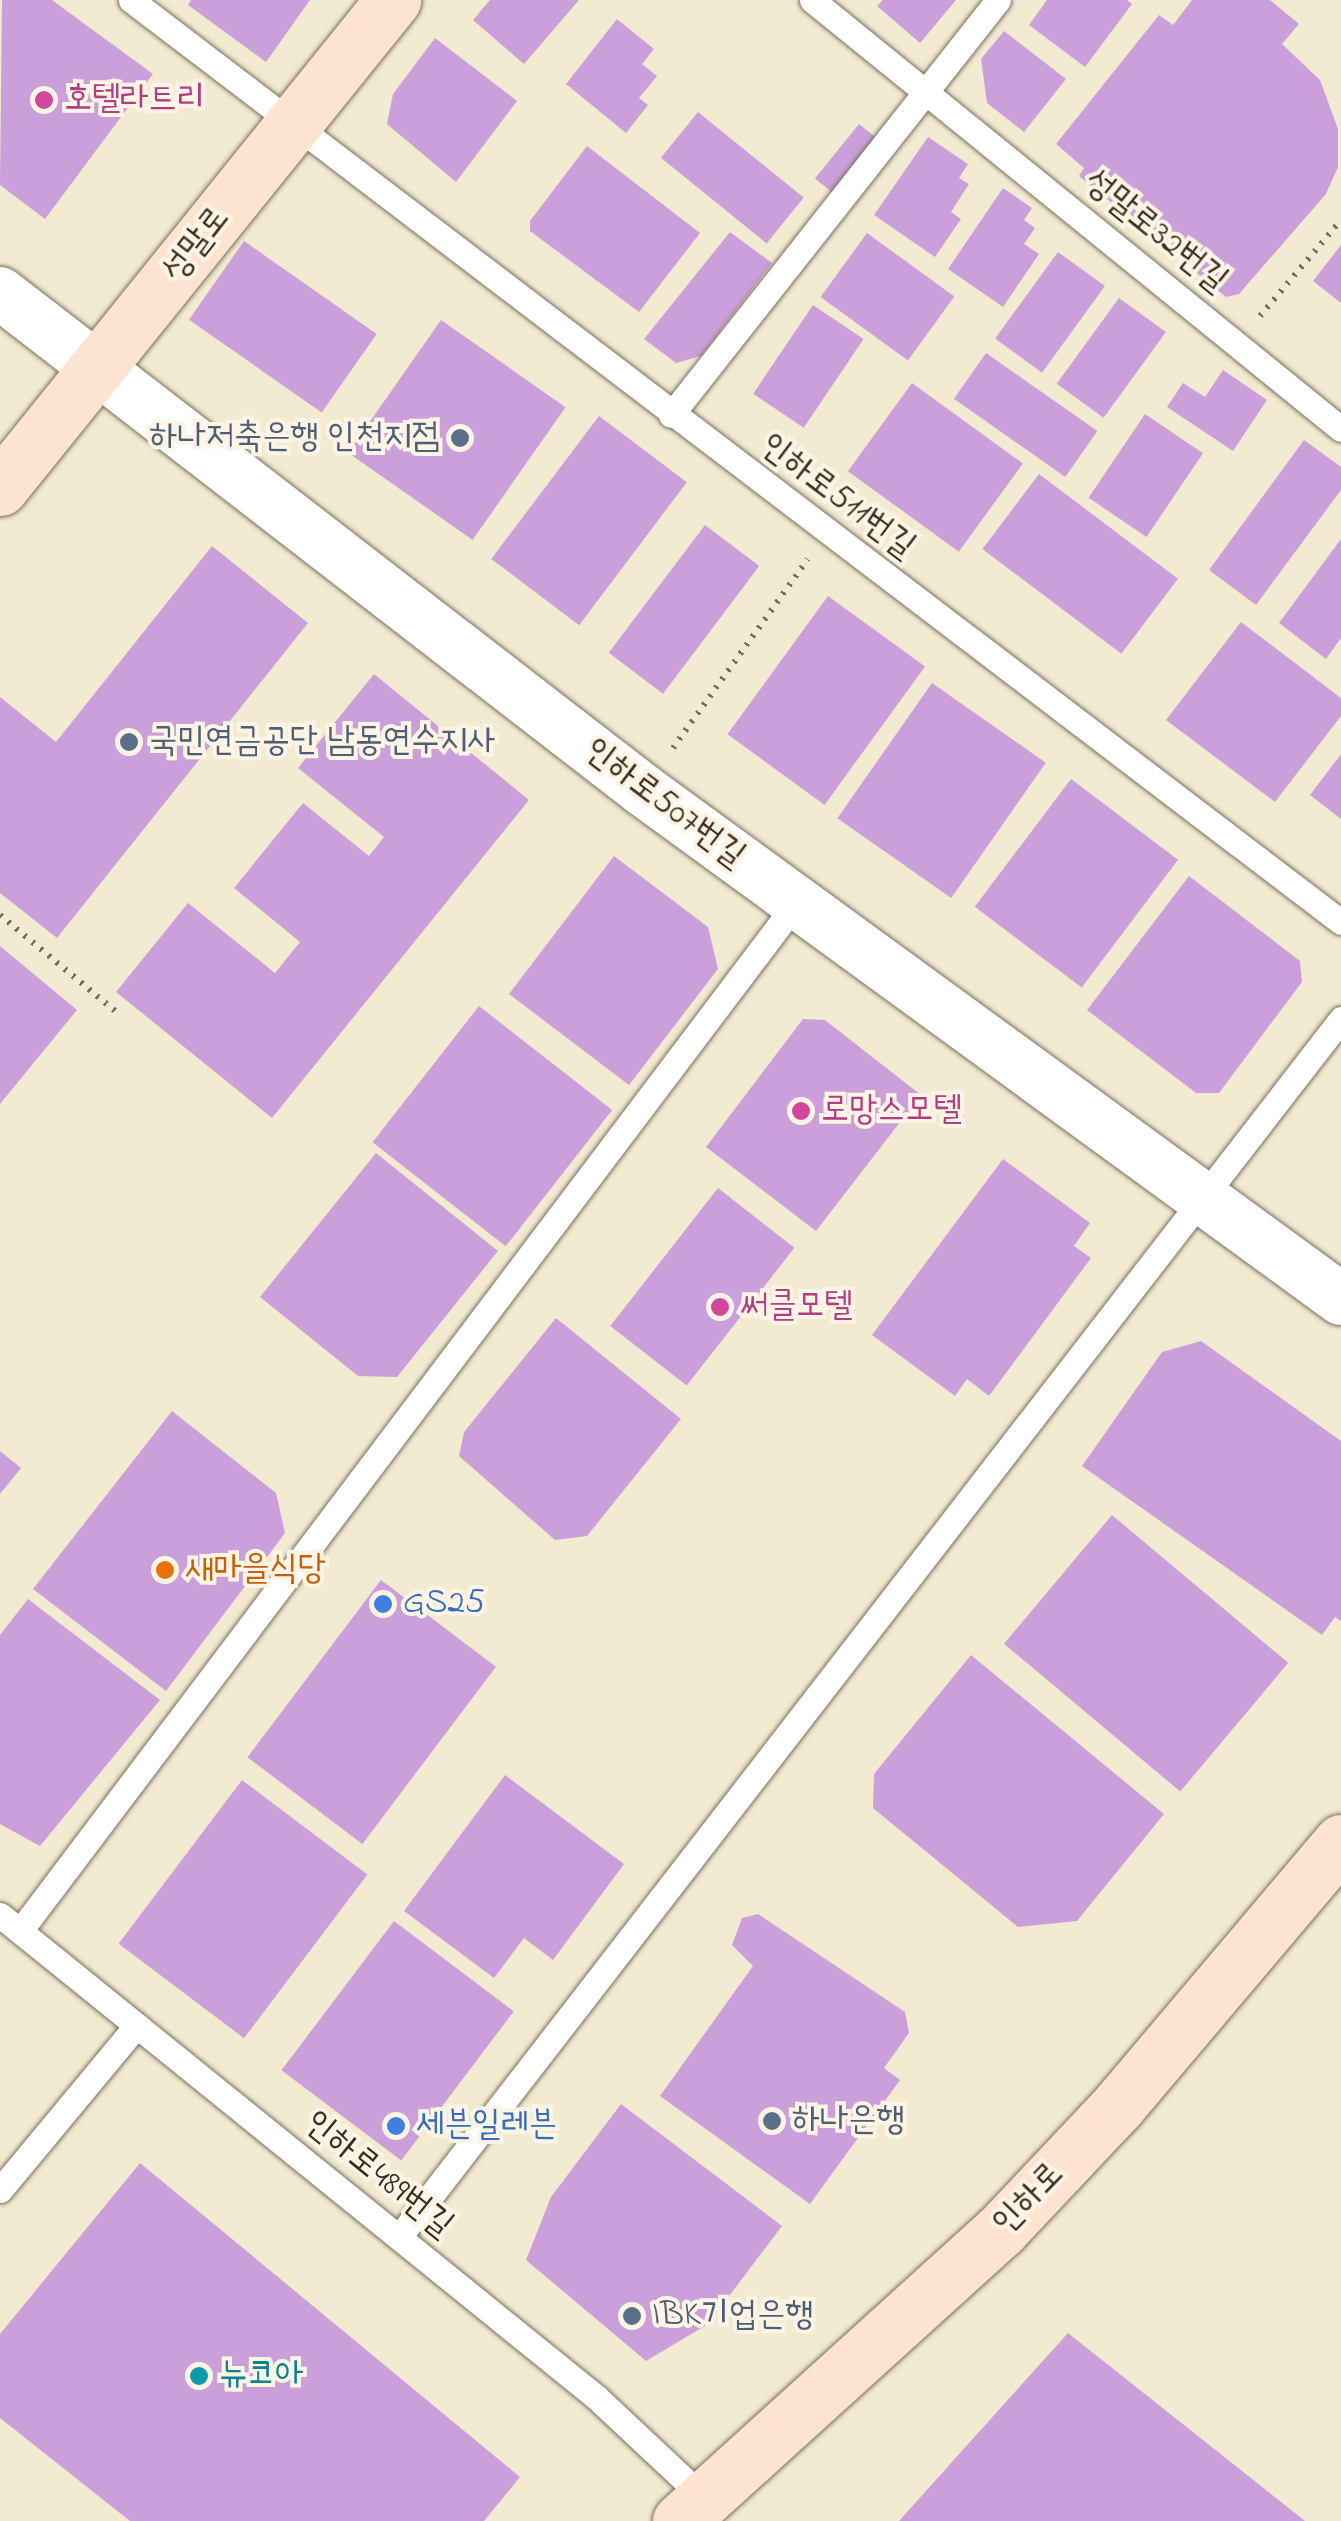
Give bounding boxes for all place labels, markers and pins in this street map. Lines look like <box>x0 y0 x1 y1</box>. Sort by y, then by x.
place label: 호텔라트리 <box>64 79 205 121</box>
marker: 호텔라트리 <box>33 89 55 111</box>
place label: 하나저축은행 인천지점 <box>150 417 440 459</box>
marker: 하나저축은행 인천지점 <box>449 427 471 449</box>
place label: 국민연금공단 남동연수지사 <box>149 721 496 763</box>
marker: 국민연금공단 남동연수지사 <box>118 731 140 753</box>
place label: 로망스모텔 <box>821 1090 962 1132</box>
marker: 로망스모텔 <box>790 1100 812 1122</box>
place label: 써클모텔 <box>740 1286 853 1328</box>
marker: 써클모텔 <box>709 1296 731 1318</box>
place label: 새마을식당 <box>185 1549 326 1591</box>
marker: 새마을식당 <box>154 1559 176 1581</box>
place label: GS25 <box>403 1583 485 1625</box>
marker: GS25 <box>372 1593 394 1615</box>
place label: 하나은행 <box>792 2100 905 2142</box>
place label: 세븐일레븐 <box>416 2105 557 2147</box>
marker: 하나은행 <box>761 2110 783 2132</box>
marker: 세븐일레븐 <box>385 2115 407 2137</box>
place label: IBK기업은행 <box>652 2295 813 2337</box>
marker: IBK기업은행 <box>621 2305 643 2327</box>
place label: 뉴코아 <box>219 2355 303 2397</box>
marker: 뉴코아 <box>188 2365 210 2387</box>

